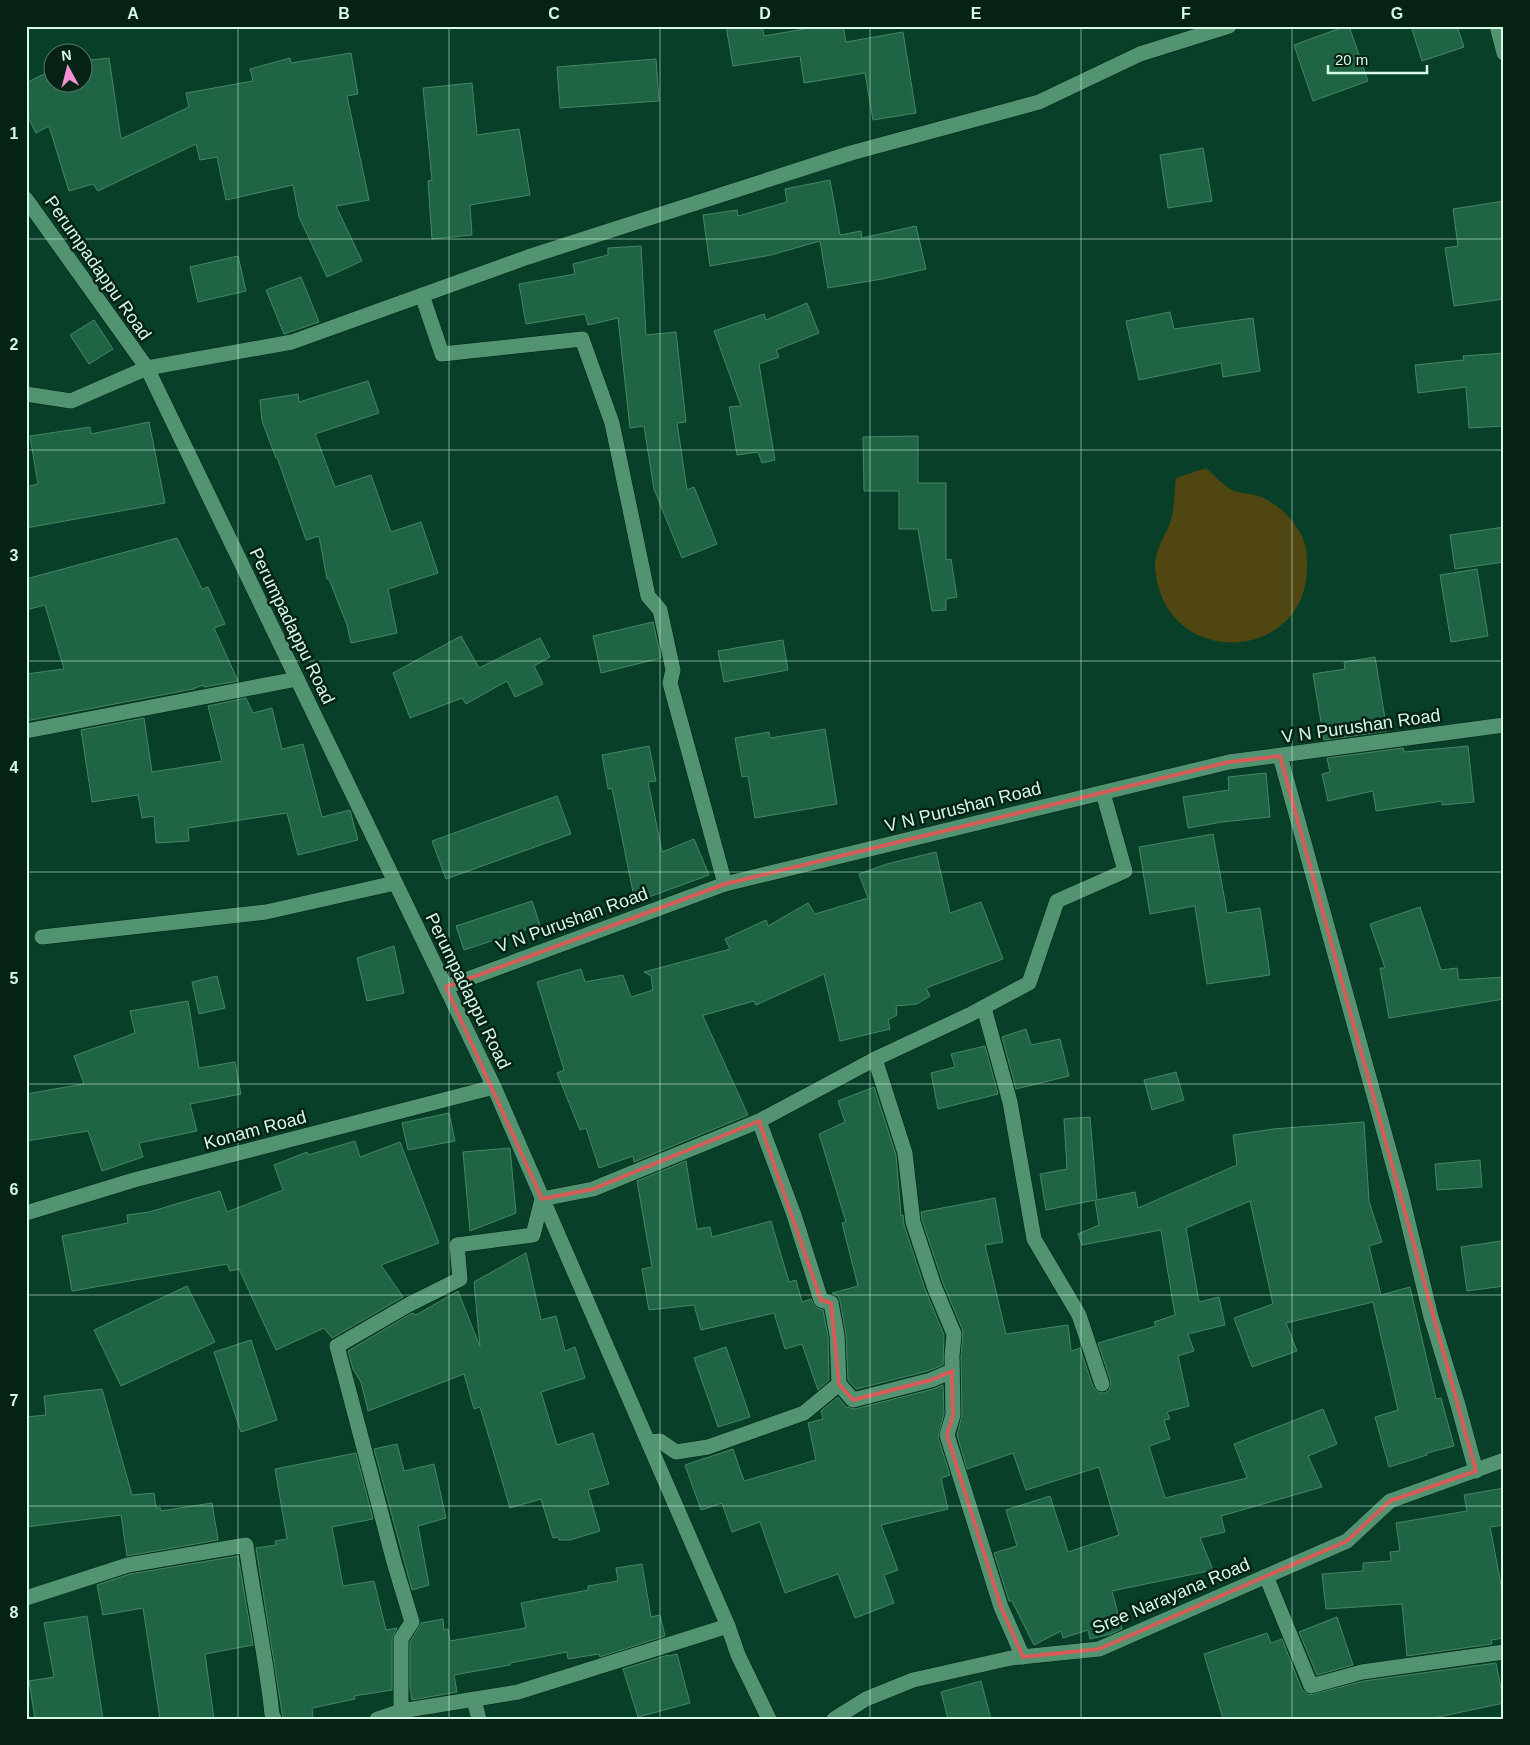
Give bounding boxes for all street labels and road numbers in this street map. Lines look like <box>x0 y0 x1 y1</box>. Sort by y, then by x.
street label: Perumpadappu Road <box>41 192 155 344</box>
street label: Perumpadappu Road <box>246 545 338 707</box>
street label: V N Purushan Road <box>1280 705 1442 747</box>
street label: V N Purushan Road <box>883 778 1043 836</box>
street label: V N Purushan Road <box>493 883 651 957</box>
street label: Perumpadappu Road <box>422 910 514 1072</box>
street label: Konam Road <box>202 1107 308 1153</box>
street label: Sree Narayana Road <box>1089 1554 1253 1638</box>

